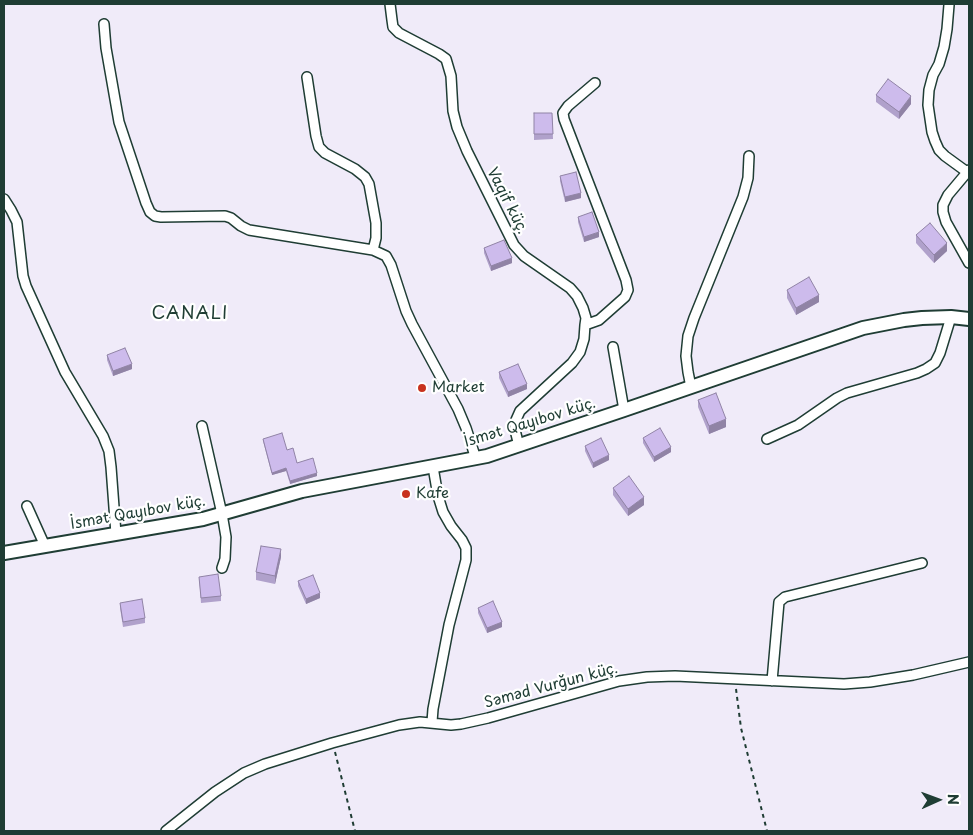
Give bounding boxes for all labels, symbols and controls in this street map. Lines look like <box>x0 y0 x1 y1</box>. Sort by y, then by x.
street label: Vaqif küç. <box>483 165 531 237</box>
district label: CANALI <box>151 303 229 325</box>
place label: Market <box>432 379 485 397</box>
marker: Market <box>416 382 428 394</box>
street label: İsmət Qayıbov küç. <box>462 394 598 452</box>
place label: Kafe <box>416 485 449 503</box>
marker: Kafe <box>400 488 412 500</box>
street label: İsmət Qayıbov küç. <box>69 492 207 534</box>
street label: Səməd Vurğun küç. <box>482 660 620 712</box>
north arrow <box>913 775 963 825</box>
text: N <box>943 794 964 805</box>

